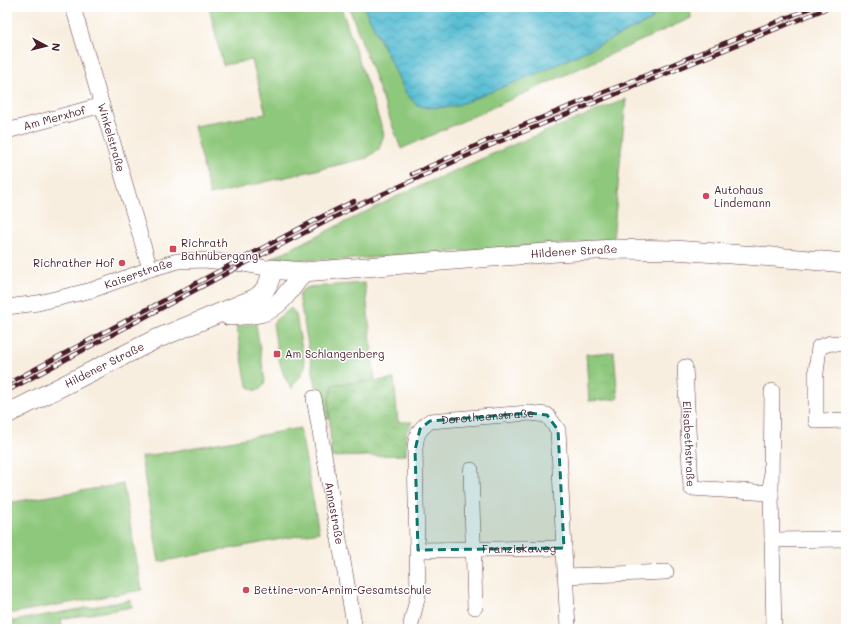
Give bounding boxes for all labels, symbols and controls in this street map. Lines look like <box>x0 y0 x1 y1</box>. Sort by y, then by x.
north arrow <box>26 26 66 66</box>
text: N <box>48 42 64 52</box>
street label: Winkelstraße <box>95 101 129 174</box>
street label: Am Merxhof <box>21 102 88 133</box>
place label: Autohaus Lindemann <box>714 182 771 210</box>
marker: Autohaus Lindemann <box>701 191 711 201</box>
place label: Richrath Bahnübergang <box>181 235 258 263</box>
street label: Hildener Straße <box>530 241 618 261</box>
marker: Richrath Bahnübergang <box>168 244 178 254</box>
place label: Richrather Hof <box>33 255 115 270</box>
street label: Kaiserstraße <box>102 255 174 292</box>
marker: Richrather Hof <box>117 258 127 268</box>
street label: Hildener Straße <box>62 338 147 391</box>
place label: Am Schlangenberg <box>285 346 384 361</box>
marker: Am Schlangenberg <box>272 349 282 359</box>
street label: Elisabethstraße <box>680 401 699 487</box>
street label: Dorotheenstraße <box>441 405 535 427</box>
street label: Annastraße <box>322 481 348 546</box>
street label: Franziskaweg <box>482 540 556 556</box>
place label: Bettine-von-Arnim-Gesamtschule <box>254 582 432 597</box>
marker: Bettine-von-Arnim-Gesamtschule <box>241 585 251 595</box>

